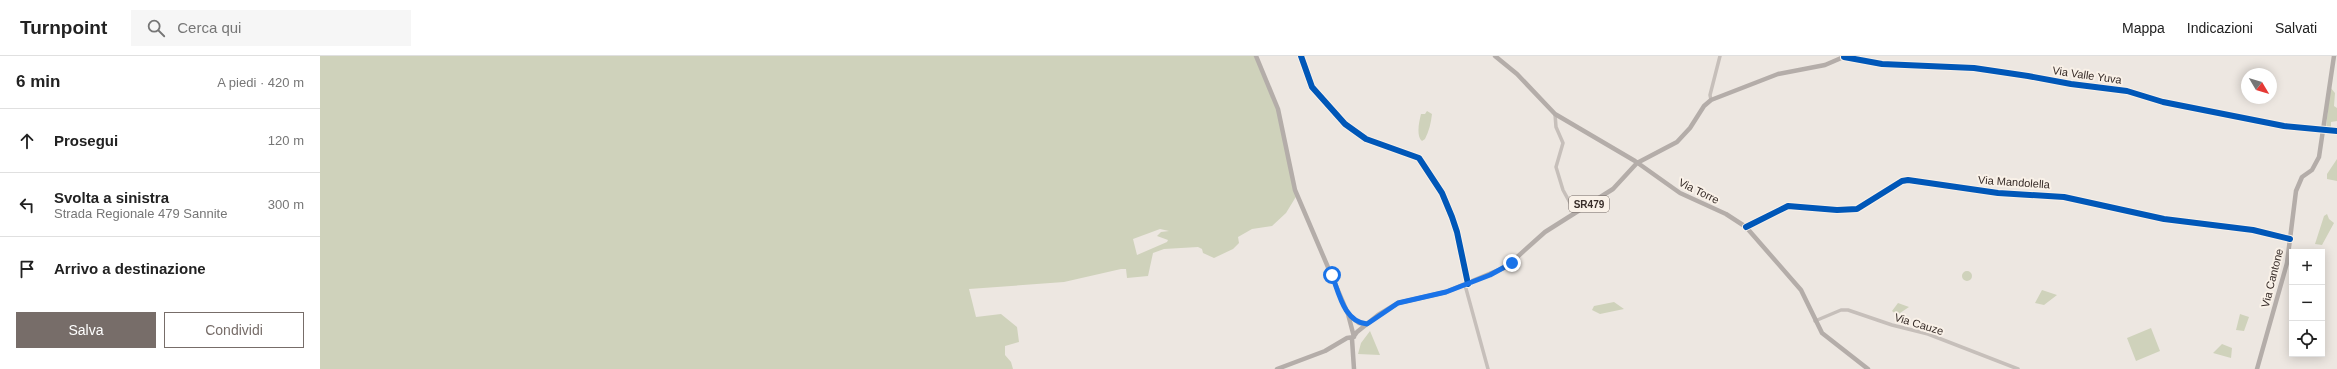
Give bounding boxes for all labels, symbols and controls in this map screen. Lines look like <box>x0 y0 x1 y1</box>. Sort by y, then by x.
search box <box>131 10 411 46</box>
text: Turnpoint <box>20 17 107 38</box>
icon: search <box>145 17 167 39</box>
text: Cerca qui <box>177 19 241 36</box>
text: Mappa <box>2122 20 2165 36</box>
text: Indicazioni <box>2187 20 2253 36</box>
text: Salvati <box>2275 20 2317 36</box>
street label: Via Valle Yuva <box>2052 64 2123 86</box>
north arrow <box>2241 68 2277 104</box>
text: 6 min <box>16 72 60 91</box>
text: A piedi · 420 m <box>217 75 304 90</box>
icon: ahead <box>16 130 38 152</box>
text: Prosegui <box>54 132 118 149</box>
text: 120 m <box>268 133 304 148</box>
street label: Via Mandolella <box>1978 174 2051 191</box>
street label: Via Torre <box>1677 176 1721 206</box>
text: Svolta a sinistra <box>54 189 169 206</box>
icon: left <box>16 194 38 216</box>
road number: SR479 <box>1569 196 1609 212</box>
text: 300 m <box>268 197 304 212</box>
text: Strada Regionale 479 Sannite <box>54 206 227 221</box>
street label: Via Cantone <box>2259 247 2285 309</box>
map controls <box>2289 249 2325 357</box>
button: + <box>2289 249 2325 285</box>
route end <box>1503 254 1521 272</box>
icon: arrive <box>16 258 38 280</box>
text: Arrivo a destinazione <box>54 260 206 277</box>
route start <box>1323 266 1341 284</box>
button: − <box>2289 285 2325 321</box>
street label: Via Cauze <box>1893 311 1945 337</box>
button: Salva <box>16 312 156 348</box>
button: Condividi <box>164 312 304 348</box>
button: locate <box>2289 321 2325 357</box>

